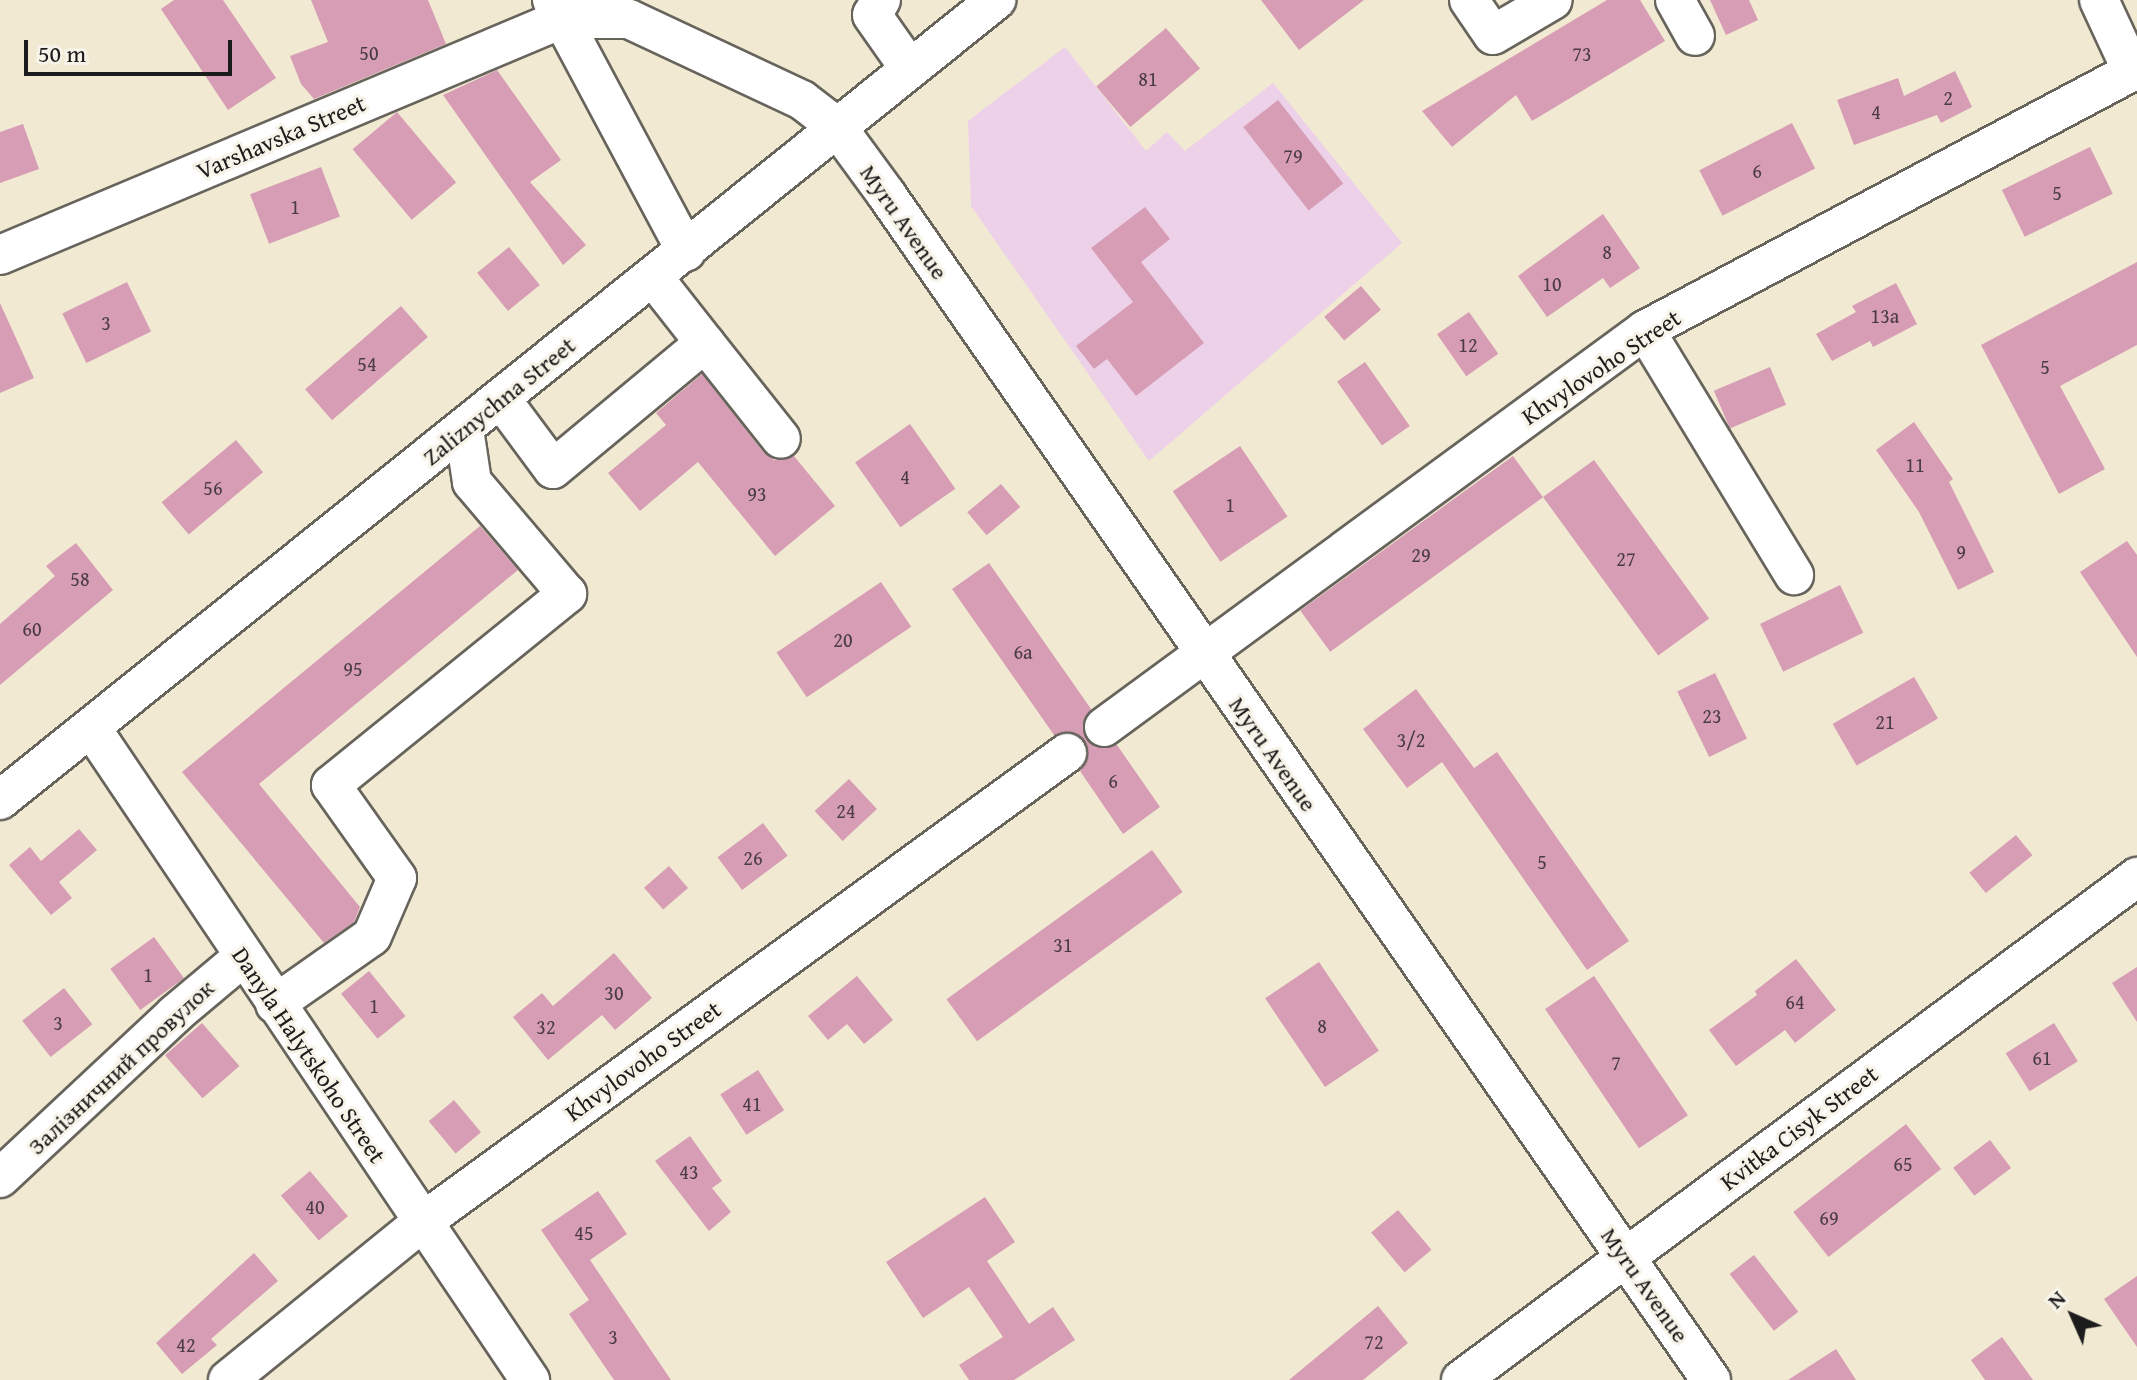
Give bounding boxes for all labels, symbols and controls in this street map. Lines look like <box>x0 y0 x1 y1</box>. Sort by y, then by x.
scale bar <box>28 24 236 74</box>
text: 50 m <box>38 36 86 71</box>
house number: 50 <box>359 40 379 64</box>
house number: 73 <box>1572 41 1592 65</box>
house number: 81 <box>1138 66 1158 90</box>
house number: 2 <box>1943 85 1953 109</box>
street label: Varshavska Street <box>192 88 370 186</box>
house number: 4 <box>1871 99 1881 123</box>
house number: 79 <box>1283 143 1303 167</box>
house number: 6 <box>1752 158 1762 182</box>
street label: Myru Avenue <box>854 159 954 285</box>
house number: 5 <box>2052 180 2062 204</box>
house number: 1 <box>290 194 300 218</box>
house number: 8 <box>1602 239 1612 263</box>
house number: 10 <box>1542 271 1562 295</box>
street label: Khvylovoho Street <box>1516 303 1686 431</box>
house number: 13а <box>1871 303 1899 327</box>
house number: 3 <box>101 310 111 334</box>
street label: Zaliznychna Street <box>417 331 581 471</box>
house number: 12 <box>1458 332 1478 356</box>
house number: 54 <box>357 351 377 375</box>
house number: 5 <box>2040 354 2050 378</box>
house number: 11 <box>1905 452 1925 476</box>
house number: 4 <box>900 464 910 488</box>
house number: 56 <box>203 475 223 499</box>
house number: 93 <box>747 481 767 505</box>
house number: 1 <box>1225 492 1235 516</box>
house number: 9 <box>1956 539 1966 563</box>
house number: 29 <box>1411 542 1431 566</box>
house number: 27 <box>1616 546 1636 570</box>
house number: 58 <box>70 566 90 590</box>
house number: 60 <box>22 616 42 640</box>
house number: 20 <box>833 627 853 651</box>
house number: 6а <box>1013 639 1033 663</box>
house number: 95 <box>343 656 363 680</box>
street label: Myru Avenue <box>1223 691 1323 817</box>
house number: 23 <box>1702 703 1722 727</box>
house number: 21 <box>1875 709 1895 733</box>
house number: 3/2 <box>1397 727 1425 751</box>
house number: 6 <box>1108 768 1118 792</box>
house number: 24 <box>836 798 856 822</box>
house number: 26 <box>743 845 763 869</box>
house number: 5 <box>1537 849 1547 873</box>
house number: 31 <box>1053 932 1073 956</box>
street label: Danyla Halytskoho Street <box>226 942 392 1168</box>
house number: 1 <box>143 962 153 986</box>
street label: Залізничний провулок <box>22 973 220 1161</box>
house number: 30 <box>604 980 624 1004</box>
house number: 64 <box>1785 989 1805 1013</box>
house number: 1 <box>369 993 379 1017</box>
street label: Khvylovoho Street <box>559 995 727 1127</box>
house number: 3 <box>53 1010 63 1034</box>
house number: 8 <box>1317 1013 1327 1037</box>
house number: 32 <box>536 1014 556 1038</box>
house number: 61 <box>2032 1045 2052 1069</box>
house number: 7 <box>1611 1050 1621 1074</box>
street label: Kvitka Cisyk Street <box>1715 1059 1883 1197</box>
house number: 41 <box>742 1091 762 1115</box>
house number: 65 <box>1893 1151 1913 1175</box>
house number: 43 <box>679 1159 699 1183</box>
house number: 40 <box>305 1194 325 1218</box>
house number: 69 <box>1819 1205 1839 1229</box>
house number: 45 <box>574 1220 594 1244</box>
street label: Myru Avenue <box>1595 1222 1695 1348</box>
north arrow <box>2033 1276 2113 1356</box>
text: N <box>2040 1283 2073 1316</box>
house number: 3 <box>608 1324 618 1348</box>
house number: 72 <box>1364 1329 1384 1353</box>
house number: 42 <box>176 1332 196 1356</box>

